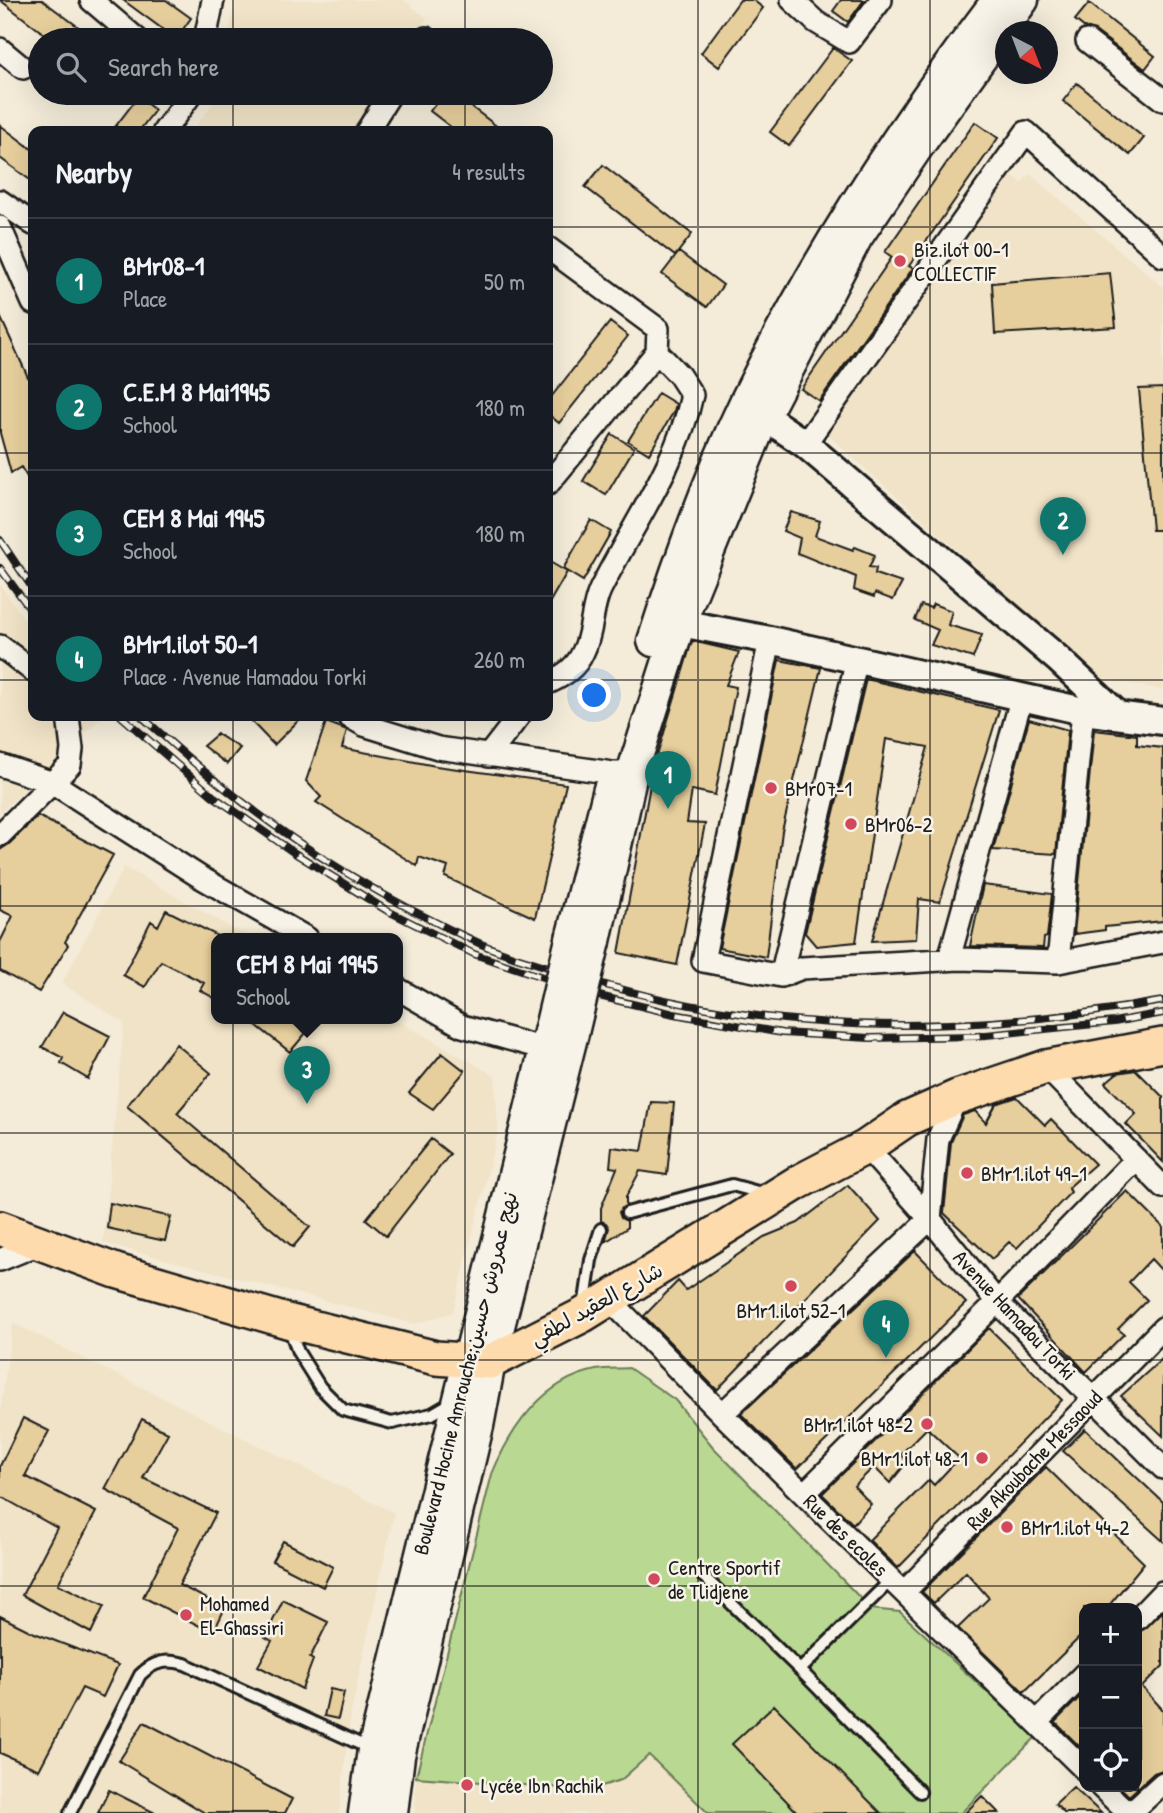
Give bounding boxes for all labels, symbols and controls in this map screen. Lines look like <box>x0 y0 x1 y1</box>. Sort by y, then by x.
north arrow <box>995 21 1058 84</box>
search box <box>28 28 553 105</box>
icon: search <box>52 48 90 86</box>
text: Search here <box>108 49 219 84</box>
text: Nearby <box>56 152 132 192</box>
text: 4 results <box>452 156 525 187</box>
place label: Biz.ilot 00-1 COLLECTIF <box>914 235 1009 288</box>
text: BMr08-1 <box>123 248 205 283</box>
marker: Biz.ilot 00-1 COLLECTIF <box>892 253 908 269</box>
text: 1 <box>75 266 83 297</box>
text: 50 m <box>484 266 525 297</box>
text: Place <box>123 283 167 314</box>
text: C.E.M 8 Mai1945 <box>123 374 270 409</box>
text: 2 <box>74 392 84 423</box>
text: 180 m <box>475 392 525 423</box>
text: School <box>123 409 177 440</box>
pin: 2 <box>1040 497 1086 555</box>
text: CEM 8 Mai 1945 <box>123 500 265 535</box>
text: 3 <box>74 518 84 549</box>
text: 180 m <box>475 518 525 549</box>
text: School <box>123 535 177 566</box>
text: BMr1.ilot 50-1 <box>123 626 257 661</box>
text: 4 <box>75 644 83 675</box>
text: 260 m <box>474 644 525 675</box>
text: Place · Avenue Hamadou Torki <box>123 661 367 692</box>
your location <box>577 678 611 712</box>
pin: 1 <box>645 751 691 809</box>
place label: BMr07-1 <box>785 774 852 803</box>
marker: BMr07-1 <box>763 780 779 796</box>
place label: BMr06-2 <box>865 810 932 839</box>
marker: BMr06-2 <box>843 816 859 832</box>
popup <box>211 933 403 1024</box>
text: CEM 8 Mai 1945 <box>236 946 378 981</box>
text: School <box>236 981 290 1012</box>
pin: 3 <box>284 1046 330 1104</box>
place label: BMr1.ilot 49-1 <box>981 1159 1087 1188</box>
marker: BMr1.ilot 49-1 <box>959 1165 975 1181</box>
street label: Boulevard Hocine Amrouche;نهج عمروش حسين <box>406 1188 524 1558</box>
street label: Avenue Hamadou Torki <box>947 1244 1083 1386</box>
street label: شارع العقيد لطفي <box>524 1255 670 1357</box>
marker: BMr1.ilot 52-1 <box>783 1278 799 1294</box>
place label: BMr1.ilot 52-1 <box>737 1296 845 1325</box>
pin: 4 <box>863 1300 909 1358</box>
street label: Rue Akoubache Messaoud <box>960 1384 1108 1536</box>
place label: BMr1.ilot 48-2 <box>804 1410 913 1439</box>
marker: BMr1.ilot 48-2 <box>919 1416 935 1432</box>
place label: BMr1.ilot 48-1 <box>861 1444 968 1473</box>
marker: BMr1.ilot 48-1 <box>974 1450 990 1466</box>
street label: Rue des ecoles <box>797 1487 895 1583</box>
place label: BMr1.ilot 44-2 <box>1021 1513 1129 1542</box>
marker: BMr1.ilot 44-2 <box>999 1519 1015 1535</box>
place label: Centre Sportif de Tlidjene <box>668 1553 781 1606</box>
marker: Centre Sportif de Tlidjene <box>646 1571 662 1587</box>
place label: Mohamed El-Ghassiri <box>200 1589 284 1642</box>
map controls <box>1079 1603 1142 1792</box>
button: + <box>1079 1603 1142 1666</box>
marker: Mohamed El-Ghassiri <box>178 1607 194 1623</box>
button: − <box>1079 1666 1142 1729</box>
button: locate <box>1079 1729 1142 1792</box>
place label: Lycée Ibn Rachik <box>481 1771 604 1800</box>
marker: Lycée Ibn Rachik <box>459 1777 475 1793</box>

